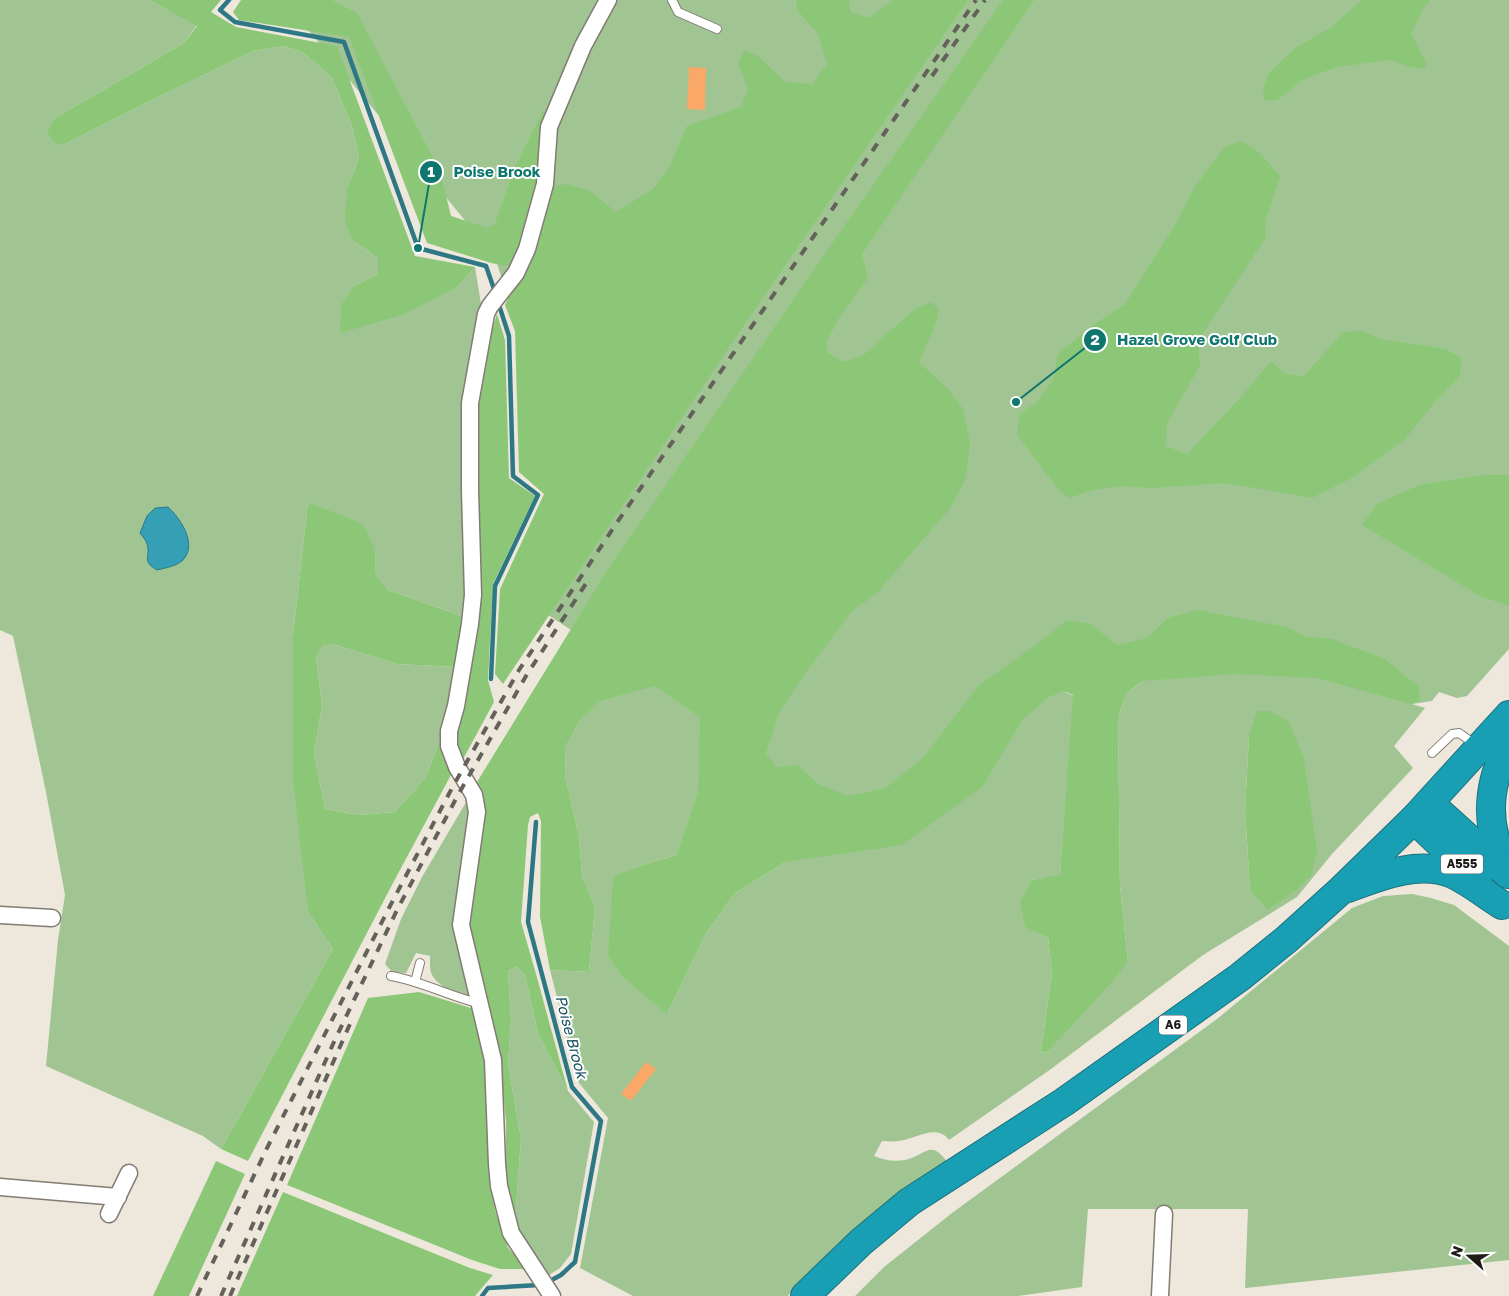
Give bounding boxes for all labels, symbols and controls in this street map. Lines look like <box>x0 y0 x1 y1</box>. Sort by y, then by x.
callout: Poise Brook <box>418 157 550 187</box>
text: 1 <box>427 162 435 180</box>
text: Poise Brook <box>454 162 541 180</box>
callout: Hazel Grove Golf Club <box>1082 325 1287 355</box>
text: 2 <box>1090 330 1100 348</box>
text: Hazel Grove Golf Club <box>1117 330 1277 348</box>
road number: A555 <box>1441 854 1483 874</box>
water label: Poise Brook <box>552 993 592 1082</box>
road number: A6 <box>1159 1016 1187 1034</box>
north arrow <box>1444 1231 1494 1281</box>
text: N <box>1447 1243 1466 1259</box>

